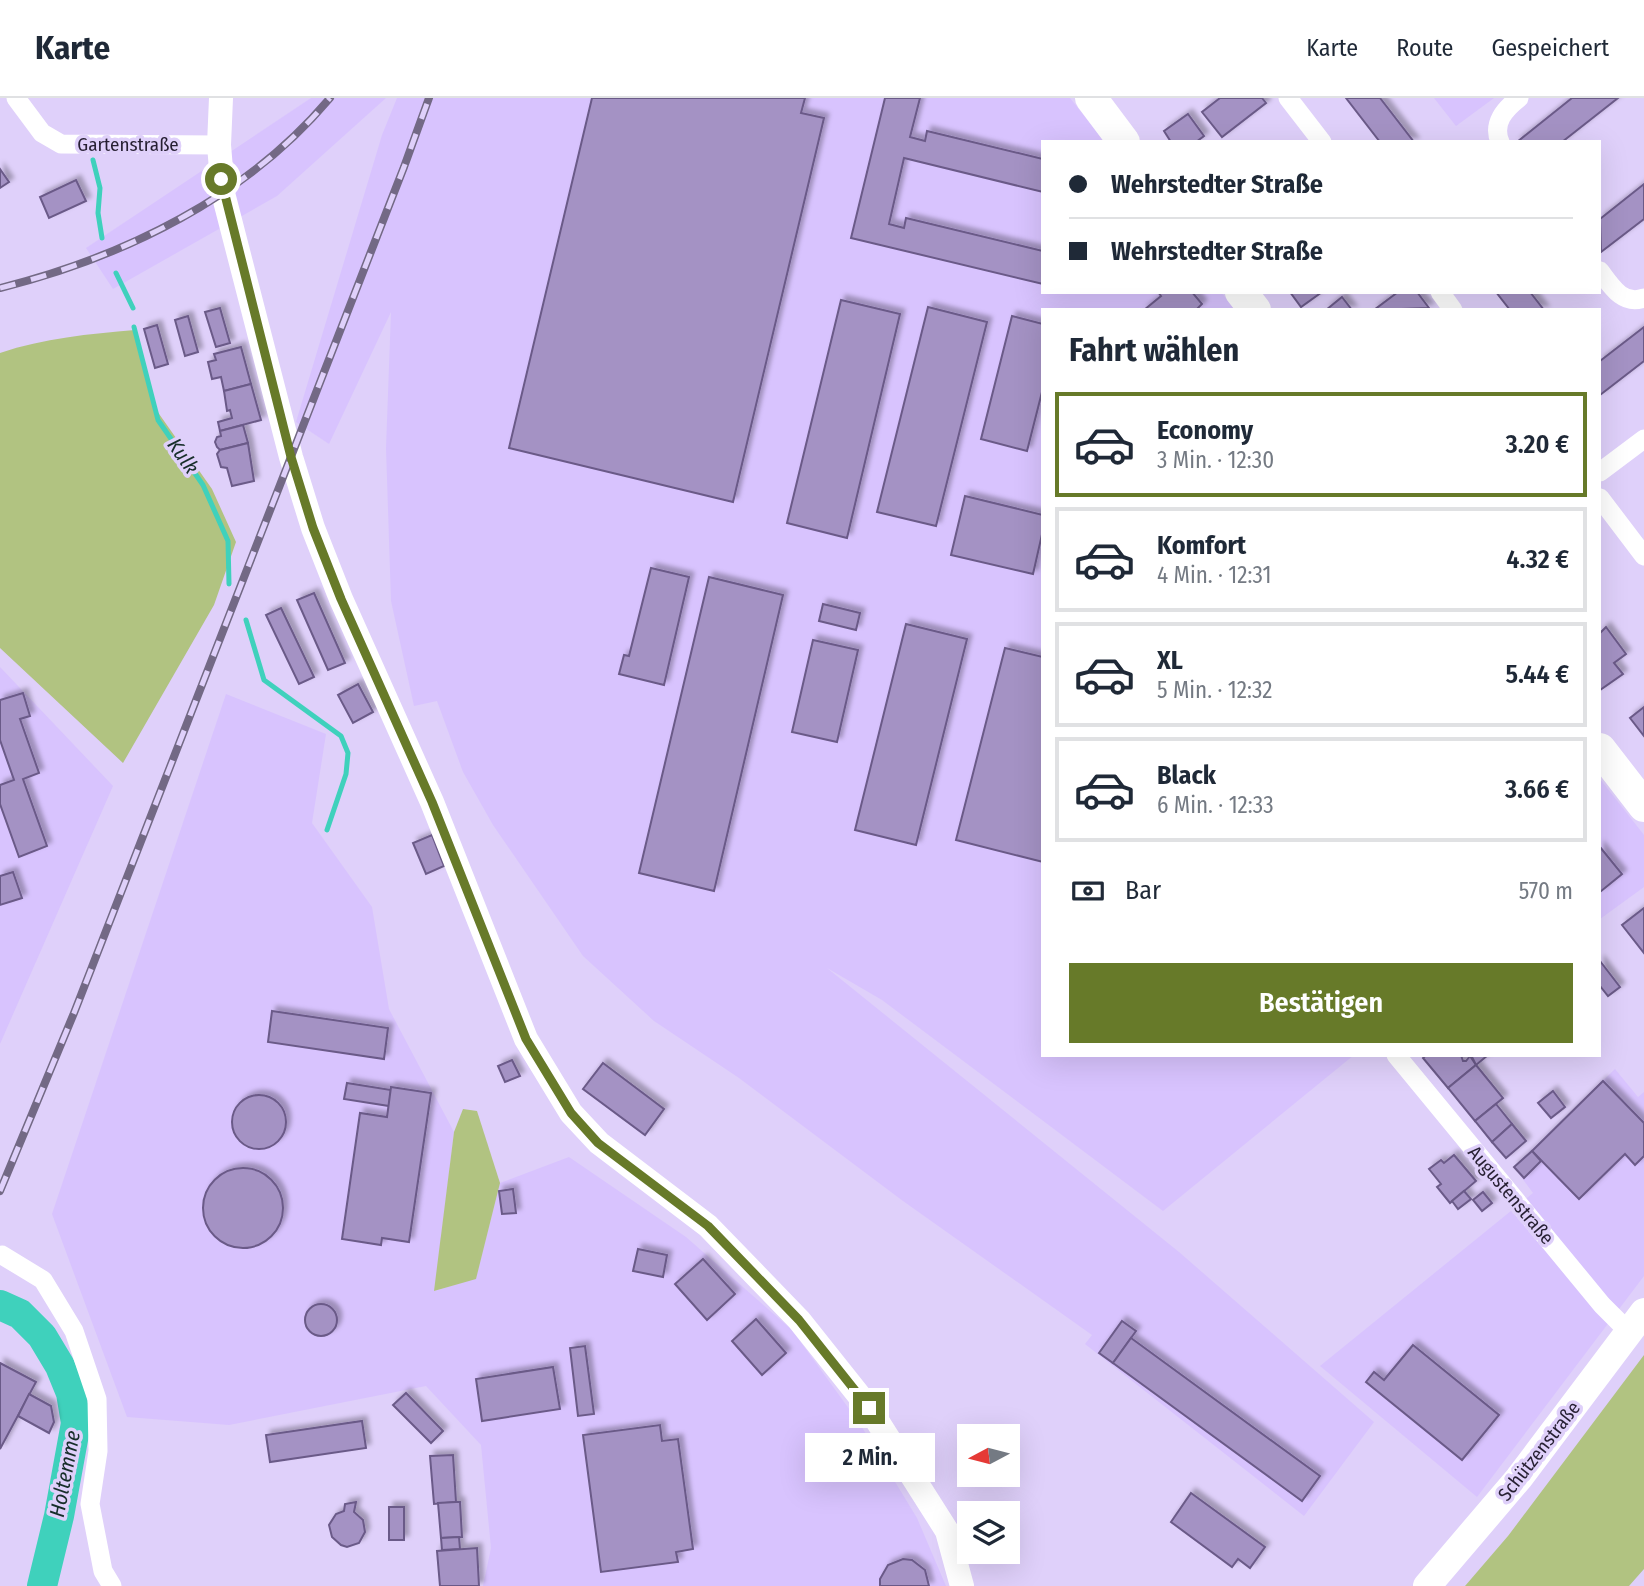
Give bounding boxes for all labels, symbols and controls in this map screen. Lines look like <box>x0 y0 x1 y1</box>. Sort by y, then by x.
text: Karte <box>35 28 110 68</box>
text: Karte <box>1306 34 1358 62</box>
text: Route <box>1396 34 1453 62</box>
text: Gespeichert <box>1491 34 1609 62</box>
street label: Gartenstraße <box>77 133 179 156</box>
route start <box>205 163 237 195</box>
text: Wehrstedter Straße <box>1111 169 1323 200</box>
text: Wehrstedter Straße <box>1111 236 1323 267</box>
text: Fahrt wählen <box>1069 331 1239 369</box>
icon: car <box>1073 413 1136 476</box>
text: Economy <box>1157 415 1253 446</box>
text: 3.20 € <box>1506 429 1569 460</box>
water label: Kulk <box>162 433 204 479</box>
text: 3 Min. · 12:30 <box>1157 446 1274 474</box>
icon: car <box>1073 528 1136 591</box>
text: Komfort <box>1157 530 1246 561</box>
text: 4.32 € <box>1506 544 1569 575</box>
text: 4 Min. · 12:31 <box>1157 561 1271 589</box>
icon: car <box>1073 643 1136 706</box>
text: XL <box>1157 645 1183 676</box>
text: 5.44 € <box>1505 659 1569 690</box>
text: 5 Min. · 12:32 <box>1157 676 1272 704</box>
icon: car <box>1073 758 1136 821</box>
text: Black <box>1157 760 1216 791</box>
text: 3.66 € <box>1505 774 1569 805</box>
text: 6 Min. · 12:33 <box>1157 791 1274 819</box>
icon: cash <box>1069 872 1107 910</box>
text: Bar <box>1125 875 1161 906</box>
text: 570 m <box>1519 877 1573 905</box>
button: Bestätigen <box>1069 963 1573 1043</box>
street label: Augustenstraße <box>1463 1141 1559 1249</box>
route end <box>853 1392 885 1424</box>
street label: Schützenstraße <box>1493 1397 1585 1505</box>
north arrow <box>957 1424 1020 1488</box>
map controls <box>957 1424 1020 1564</box>
water label: Holtemme <box>44 1428 86 1520</box>
callout: 2 Min. <box>804 1432 934 1482</box>
text: 2 Min. <box>842 1443 898 1471</box>
button: layers <box>957 1501 1020 1564</box>

